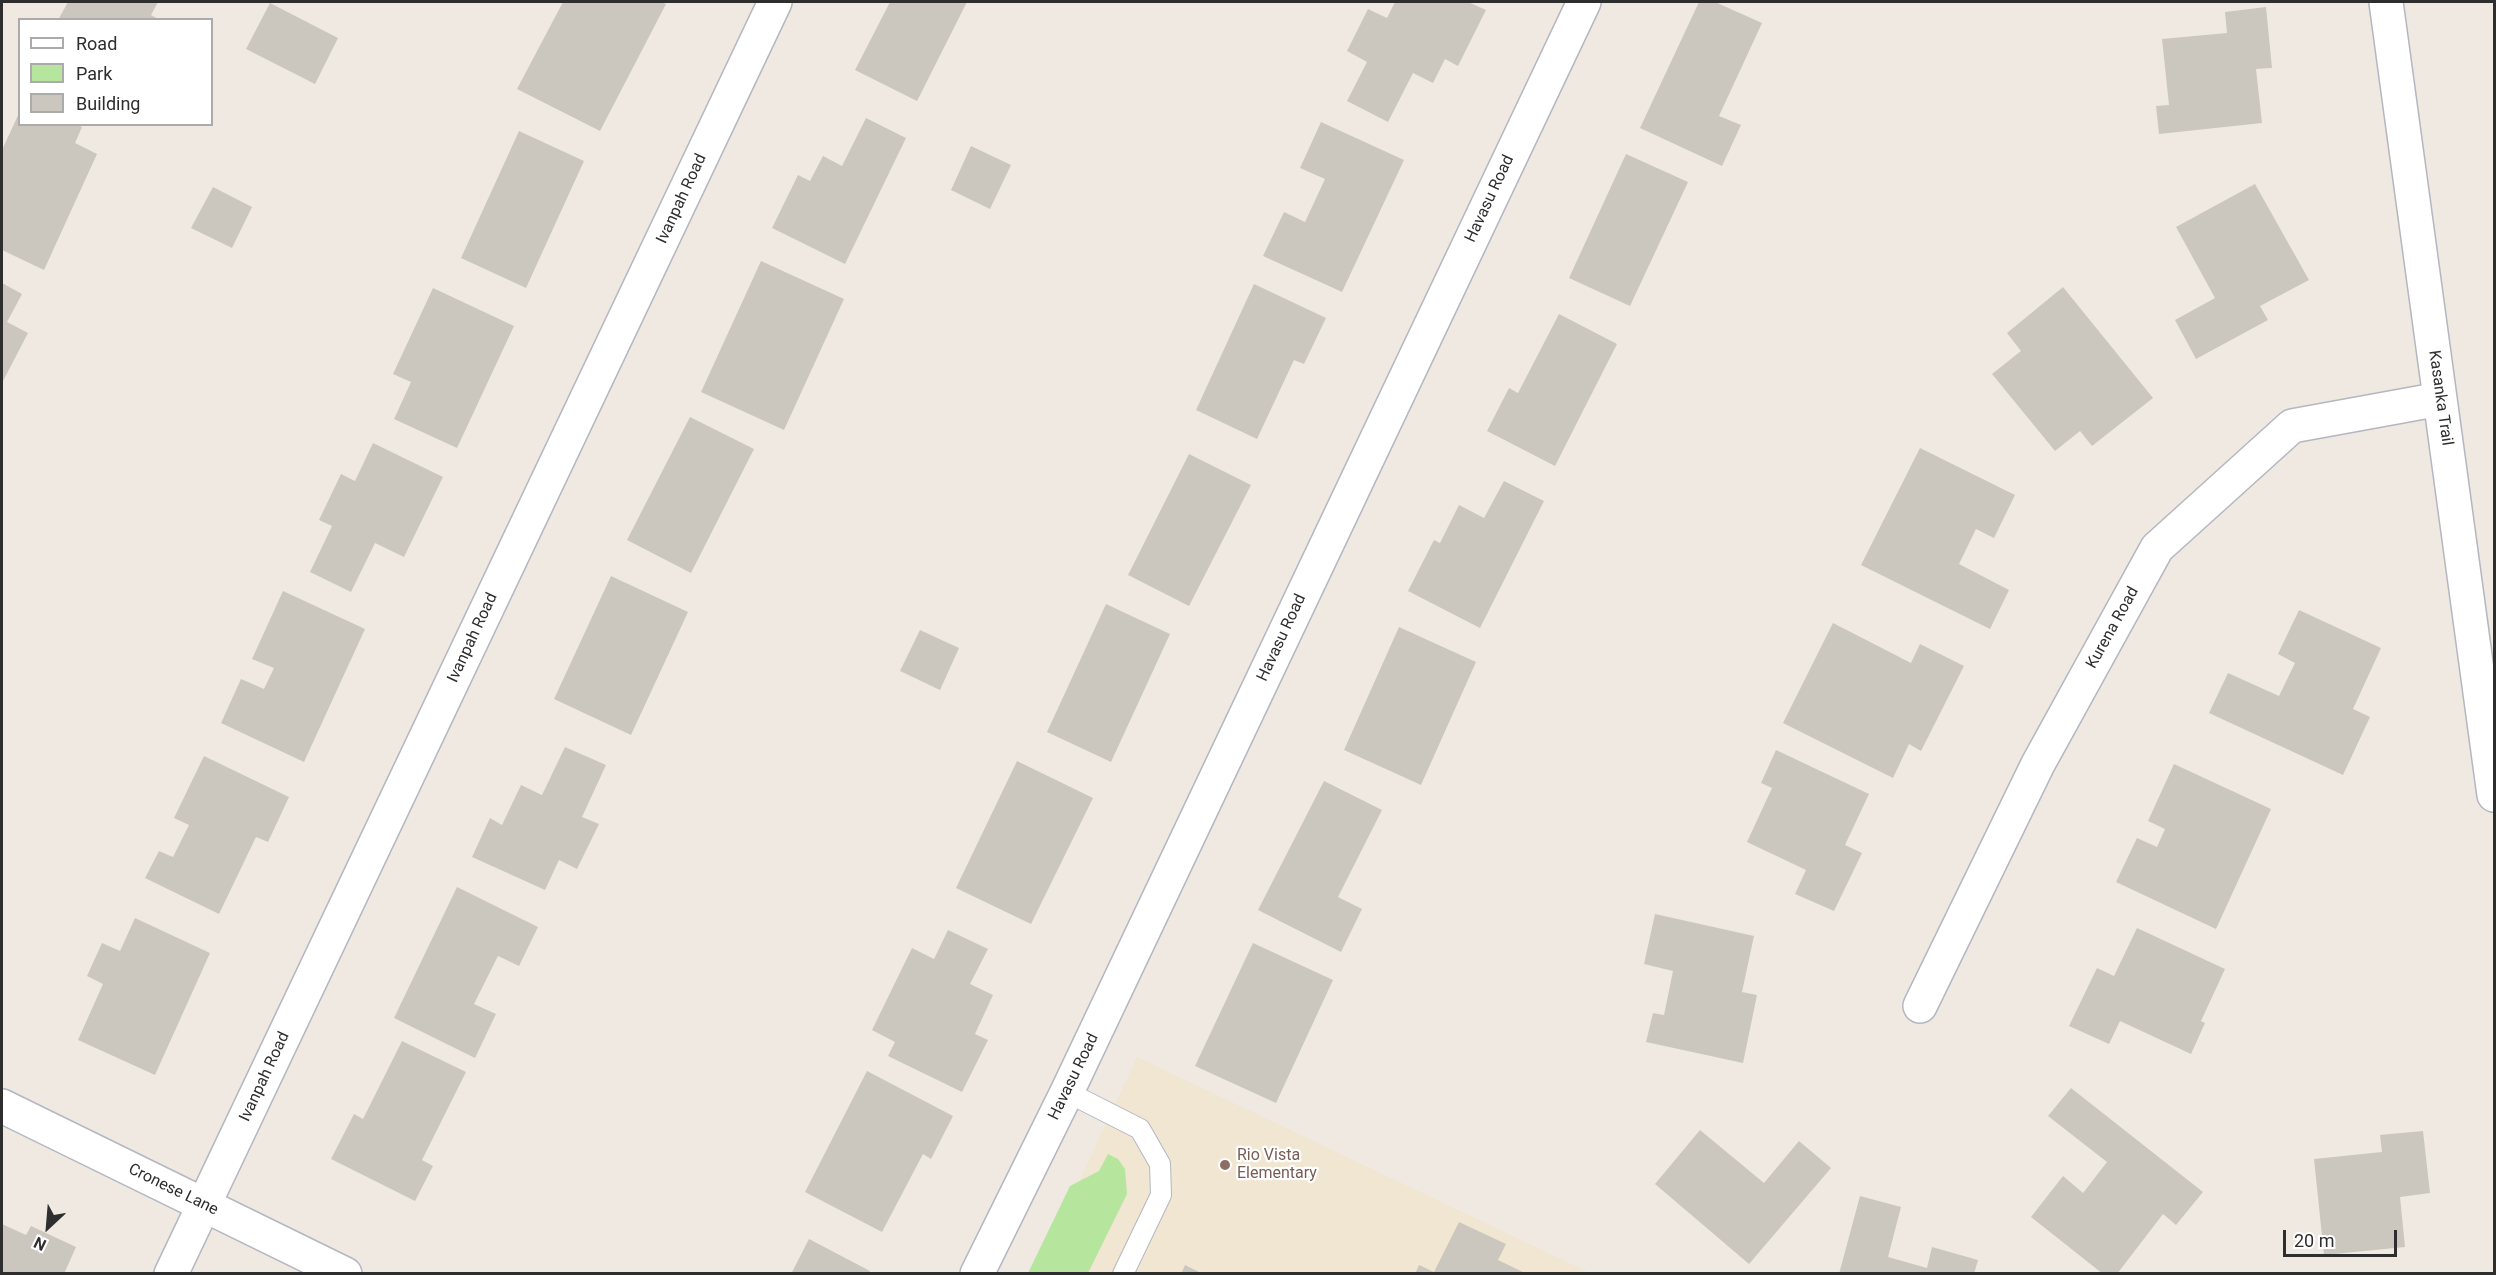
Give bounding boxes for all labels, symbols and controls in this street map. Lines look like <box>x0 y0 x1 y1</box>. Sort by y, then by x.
legend <box>18 18 213 126</box>
text: Road <box>76 33 117 54</box>
text: Park <box>76 63 112 84</box>
text: Building <box>76 93 140 114</box>
street label: Ivanpah Road <box>653 151 711 247</box>
street label: Havasu Road <box>1461 152 1519 246</box>
street label: Kasanka Trail <box>2424 349 2456 447</box>
street label: Kurena Road <box>2083 584 2143 672</box>
street label: Ivanpah Road <box>444 590 502 686</box>
street label: Havasu Road <box>1253 591 1311 685</box>
street label: Ivanpah Road <box>236 1029 294 1125</box>
street label: Havasu Road <box>1045 1031 1103 1123</box>
place label: Rio Vista Elementary <box>1237 1146 1317 1184</box>
marker: Rio Vista Elementary <box>1218 1158 1232 1172</box>
street label: Cronese Lane <box>125 1160 221 1220</box>
north arrow <box>18 1197 78 1257</box>
scale bar <box>2286 1218 2400 1256</box>
text: 20 m <box>2294 1230 2334 1251</box>
text: N <box>31 1233 49 1255</box>

